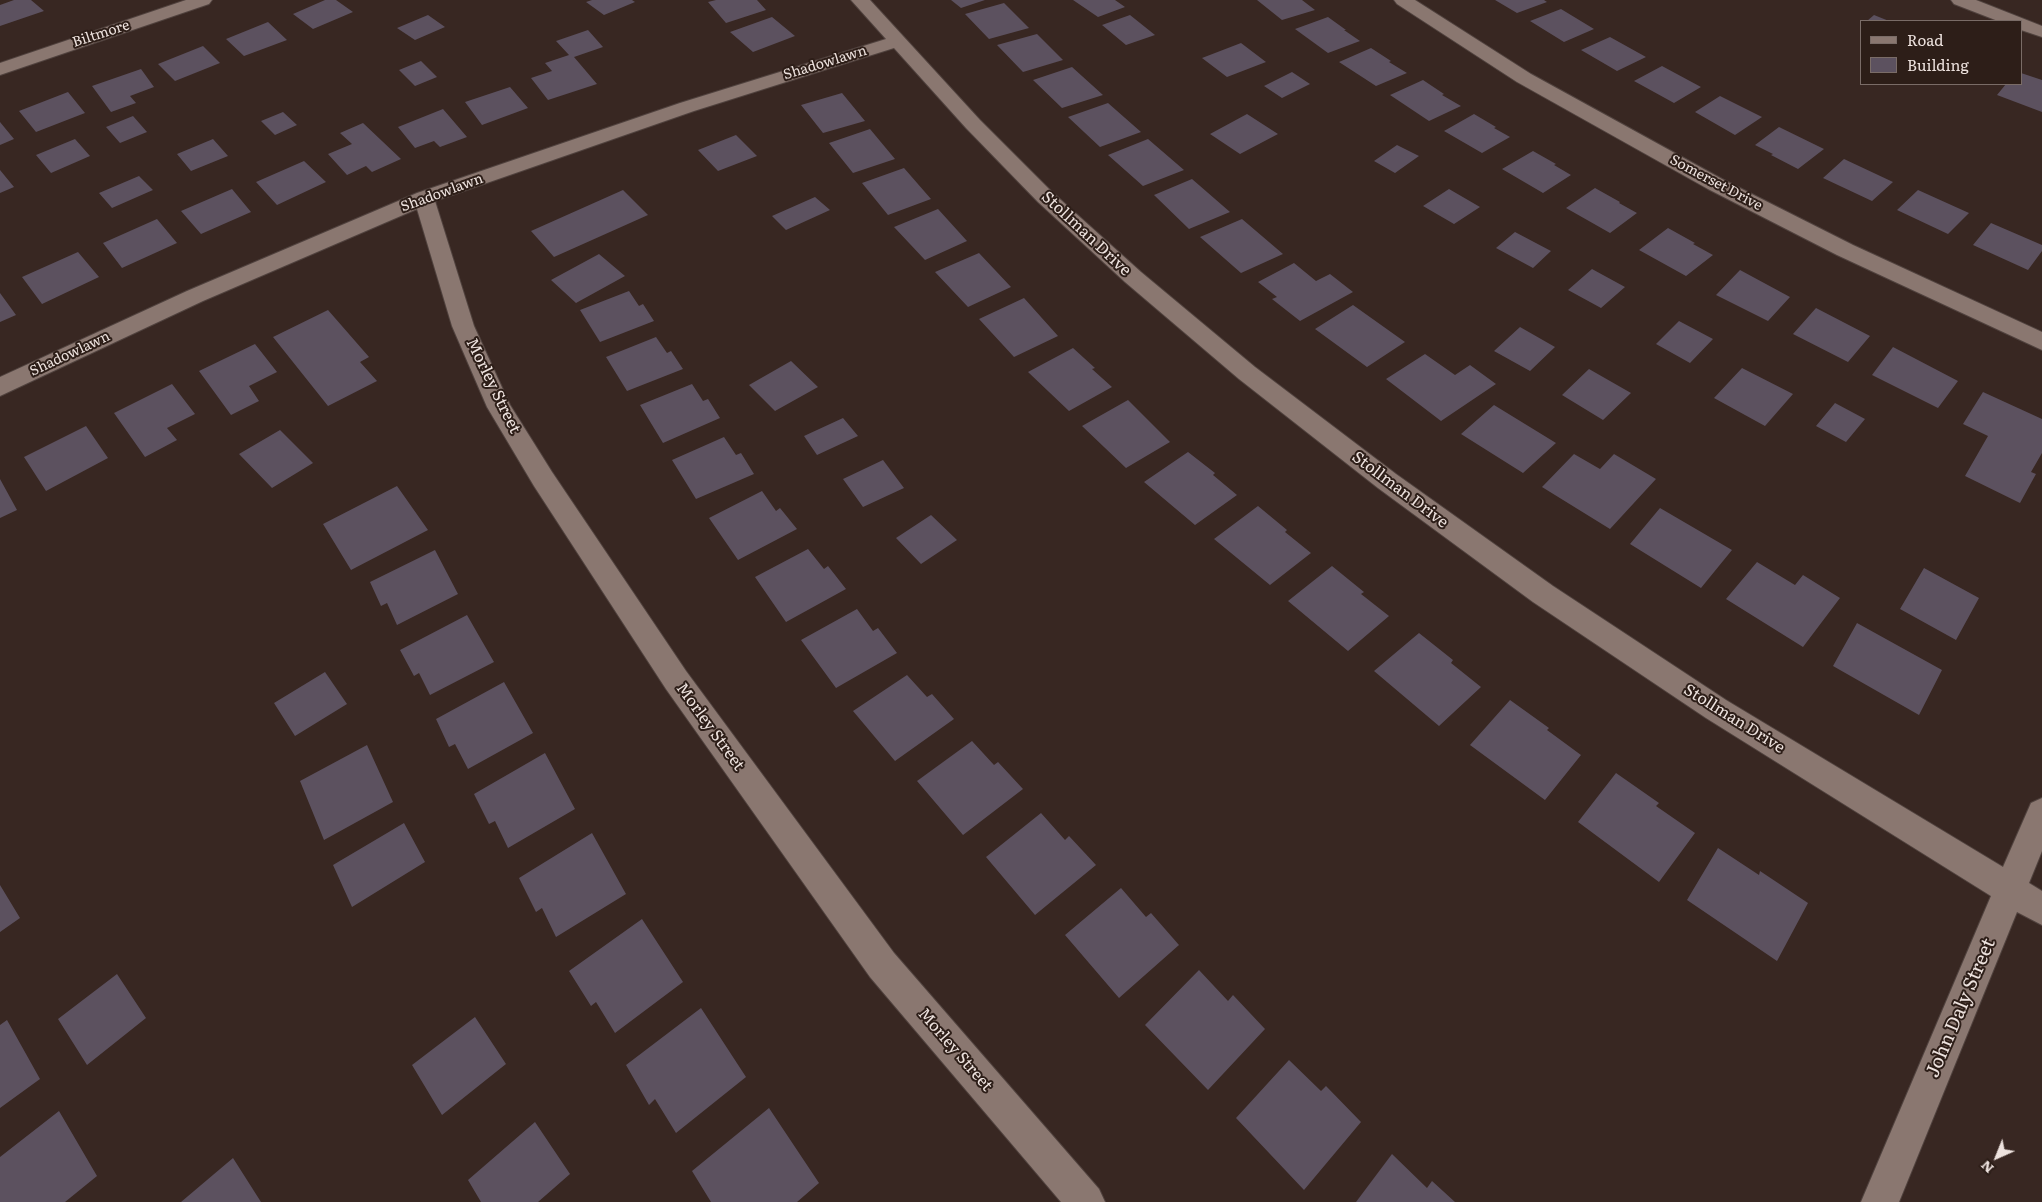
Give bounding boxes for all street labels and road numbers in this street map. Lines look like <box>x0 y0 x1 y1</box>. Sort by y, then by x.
street label: Biltmore <box>70 17 132 51</box>
street label: Shadowlawn <box>781 42 869 84</box>
street label: Somerset Drive <box>1667 152 1765 214</box>
street label: Shadowlawn <box>399 170 485 216</box>
street label: Stollman Drive <box>1037 188 1135 280</box>
street label: Shadowlawn <box>27 328 113 380</box>
street label: Morley Street <box>462 335 524 437</box>
street label: Stollman Drive <box>1348 448 1452 532</box>
street label: Morley Street <box>672 679 748 775</box>
street label: Stollman Drive <box>1680 680 1788 758</box>
street label: John Daly Street <box>1921 935 2001 1081</box>
street label: Morley Street <box>914 1005 996 1095</box>

